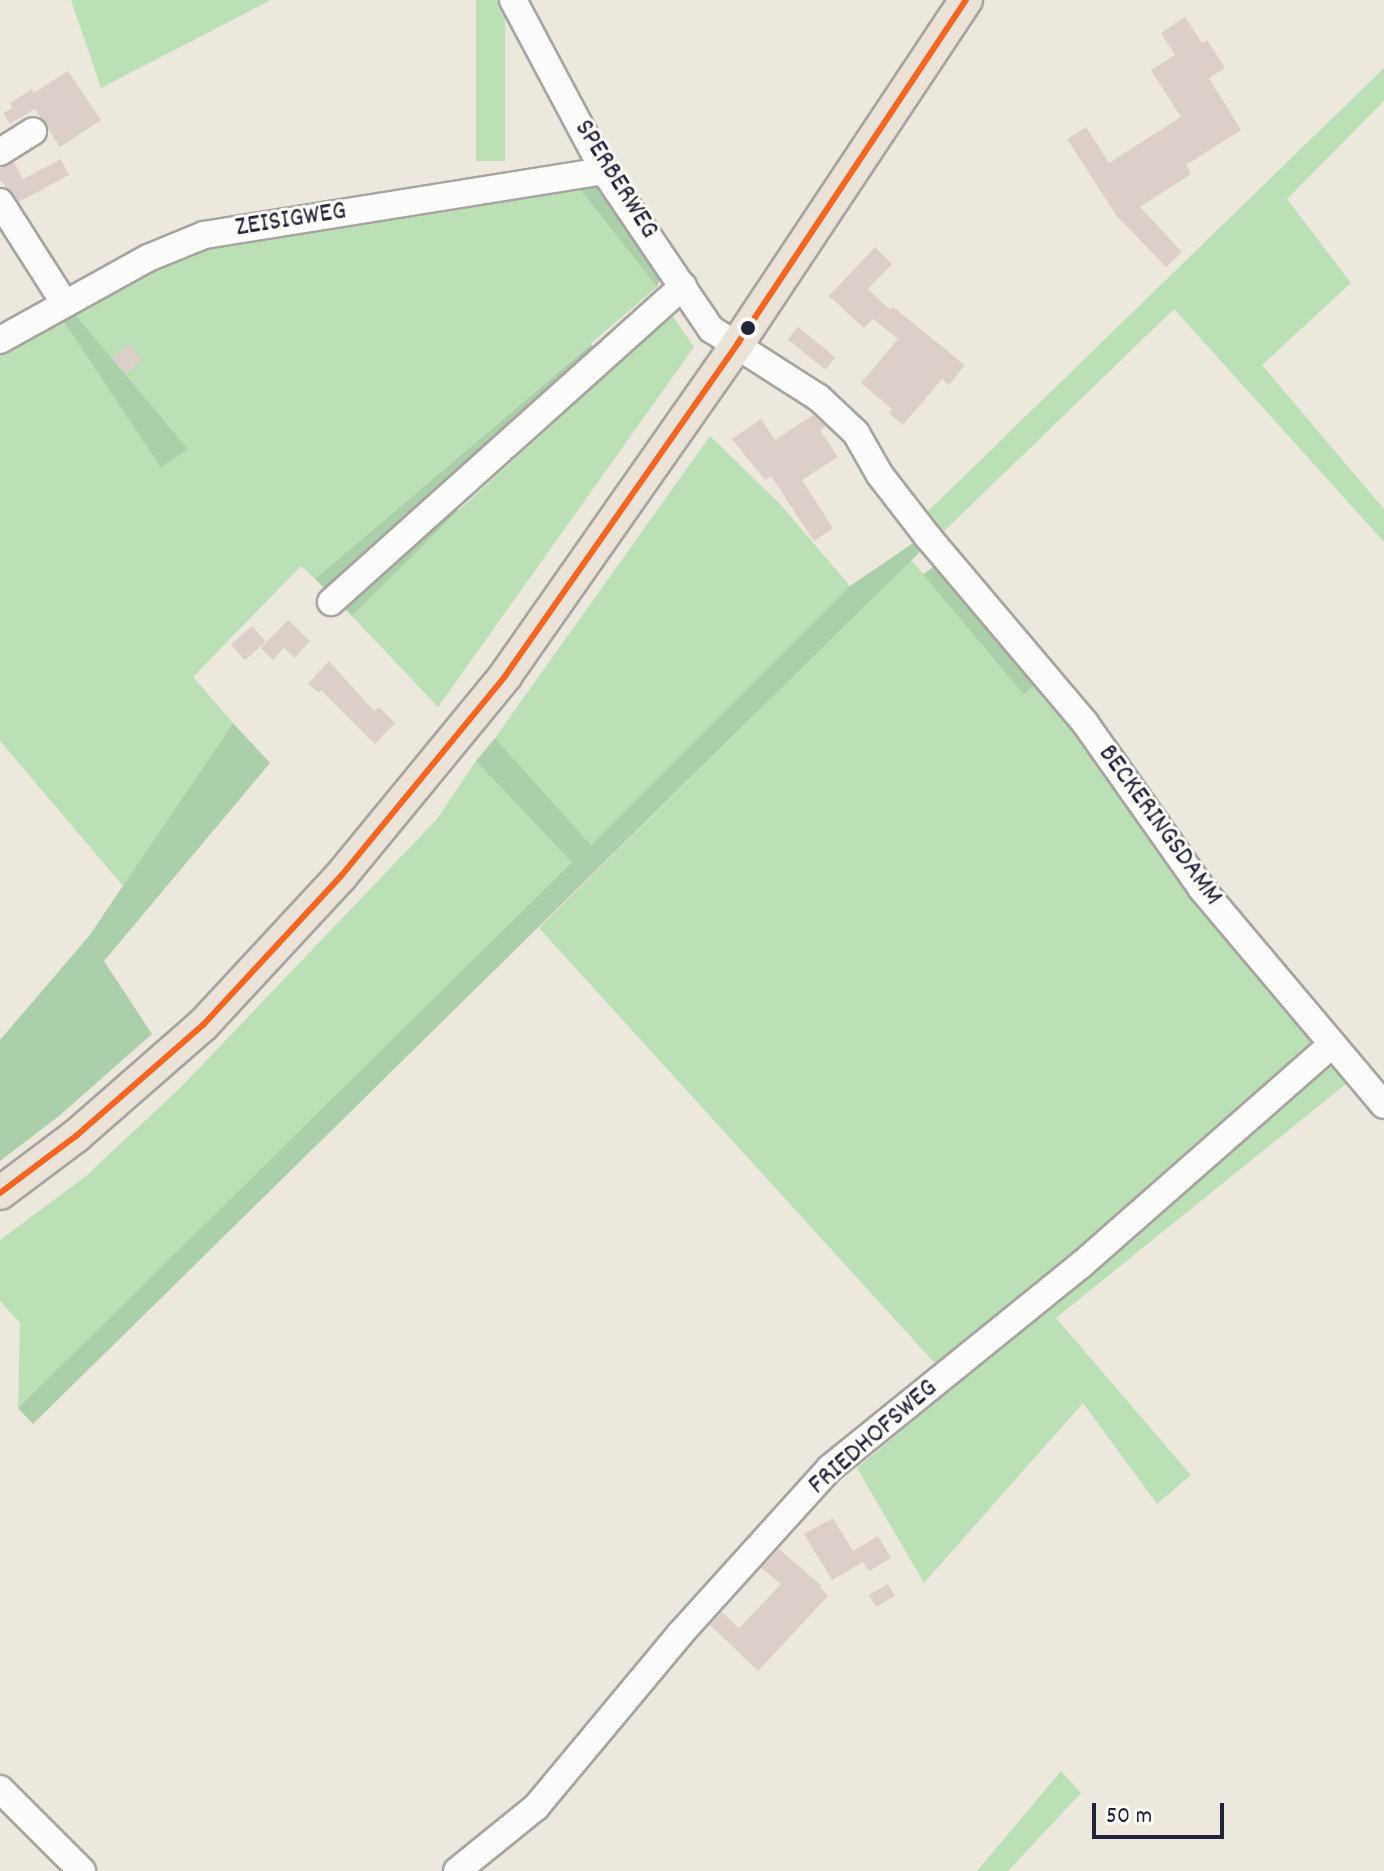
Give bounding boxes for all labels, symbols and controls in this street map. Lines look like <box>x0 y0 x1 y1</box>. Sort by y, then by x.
street label: SPERBERWEG <box>565 114 665 246</box>
street label: ZEISIGWEG <box>233 196 349 246</box>
unlabelled marker <box>740 320 756 336</box>
street label: BECKERINGSDAMM <box>1089 739 1229 913</box>
street label: FRIEDHOFSWEG <box>803 1373 945 1503</box>
scale bar <box>1096 1787 1228 1837</box>
text: 50 m <box>1106 1800 1152 1834</box>

